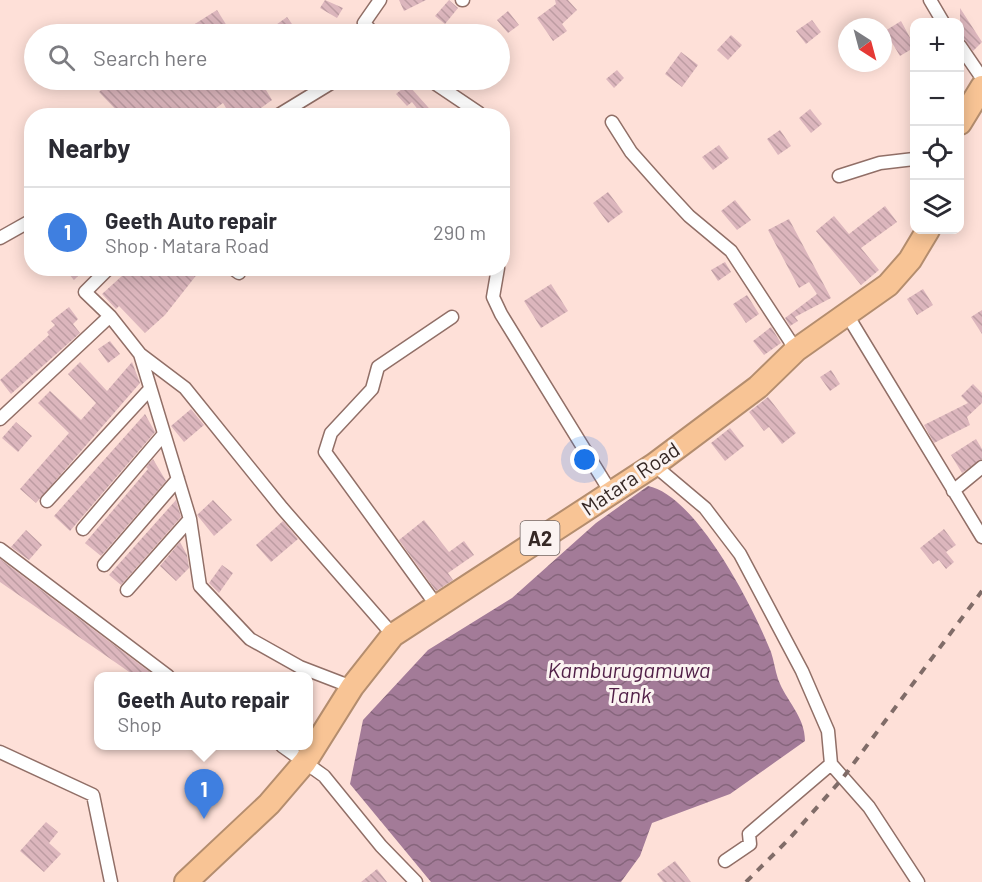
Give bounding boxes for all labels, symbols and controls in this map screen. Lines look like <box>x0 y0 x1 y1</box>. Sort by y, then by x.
north arrow <box>838 18 892 72</box>
map controls <box>910 18 964 234</box>
button: + <box>910 18 964 72</box>
search box <box>24 24 510 90</box>
icon: search <box>45 41 78 74</box>
text: Search here <box>93 44 207 70</box>
button: − <box>910 72 964 126</box>
button: locate <box>910 126 964 180</box>
text: Nearby <box>48 132 130 163</box>
button: layers <box>910 180 964 234</box>
text: Geeth Auto repair <box>105 207 277 233</box>
text: 1 <box>64 220 71 244</box>
text: 290 m <box>433 220 486 244</box>
text: Shop · Matara Road <box>105 233 269 257</box>
street label: Matara Road <box>576 436 684 520</box>
your location <box>570 445 599 474</box>
road number: A2 <box>520 521 560 555</box>
water label: Kamburugamuwa Tank <box>548 656 710 707</box>
popup <box>94 672 313 750</box>
text: Geeth Auto repair <box>118 686 289 712</box>
text: Shop <box>118 712 162 736</box>
pin: 1 <box>184 770 224 819</box>

